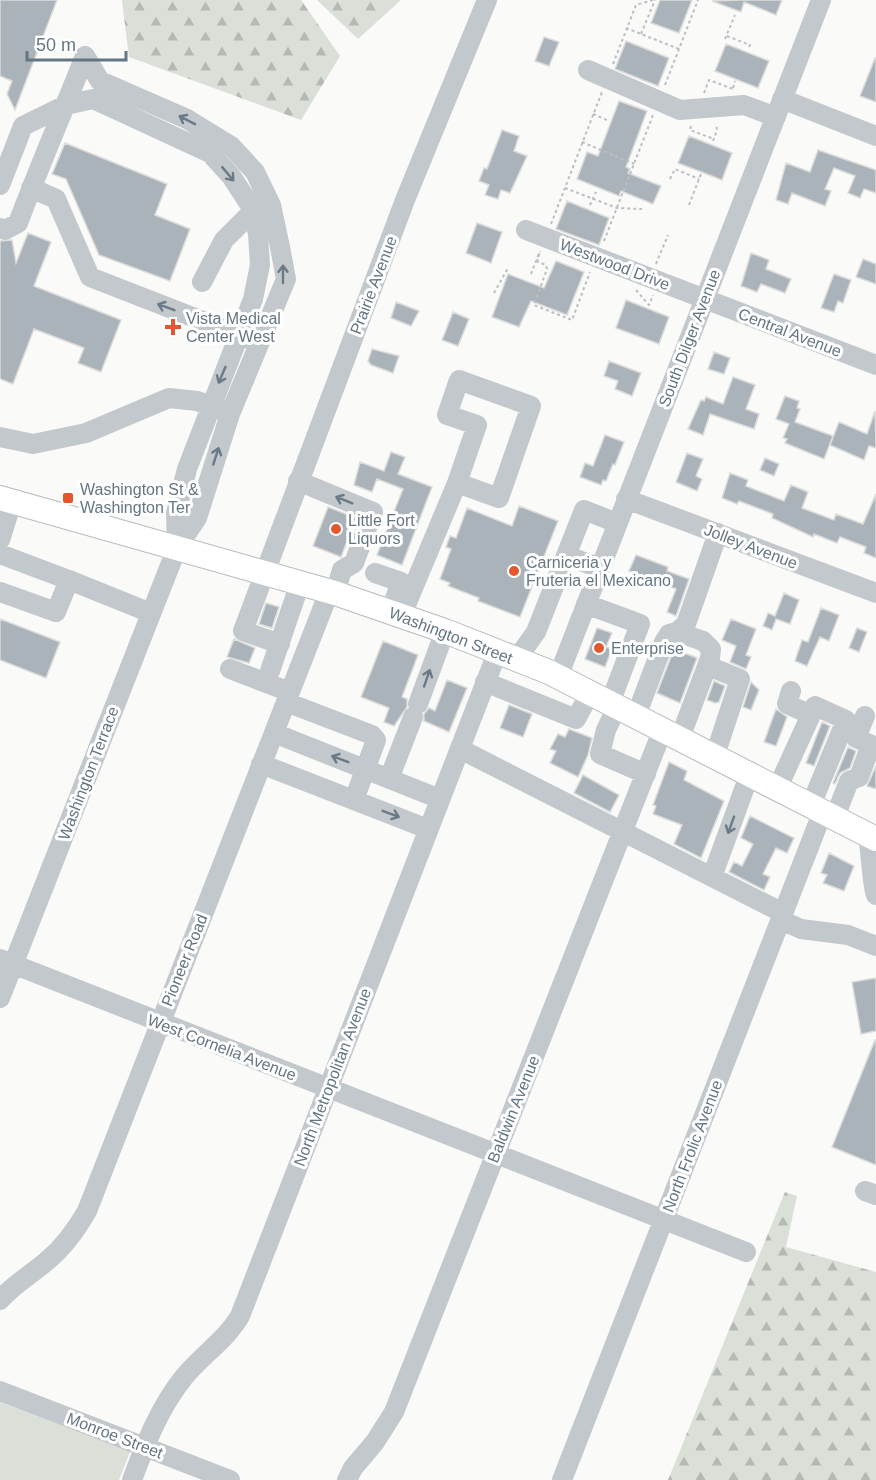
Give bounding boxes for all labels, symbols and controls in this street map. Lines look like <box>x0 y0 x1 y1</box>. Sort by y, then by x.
scale bar <box>27 24 126 62</box>
text: 50 m <box>36 35 76 55</box>
one-way arrow <box>178 113 196 125</box>
one-way arrow <box>222 166 235 182</box>
street label: Prairie Avenue <box>347 234 400 337</box>
street label: Westwood Drive <box>558 236 672 293</box>
one-way arrow <box>277 265 289 285</box>
street label: South Dilger Avenue <box>655 267 724 409</box>
one-way arrow <box>158 301 176 312</box>
street label: Central Avenue <box>736 305 844 360</box>
place label: Vista Medical Center West <box>186 310 281 345</box>
marker: Vista Medical Center West <box>164 318 182 336</box>
one-way arrow <box>216 365 228 383</box>
one-way arrow <box>212 447 223 466</box>
place label: Washington St & Washington Ter <box>80 481 199 516</box>
marker: Washington St & Washington Ter <box>61 491 75 505</box>
one-way arrow <box>335 494 353 505</box>
place label: Little Fort Liquors <box>348 512 415 547</box>
street label: Jolley Avenue <box>702 521 800 572</box>
marker: Little Fort Liquors <box>329 522 343 536</box>
place label: Carniceria y Fruteria el Mexicano <box>526 554 671 589</box>
marker: Carniceria y Fruteria el Mexicano <box>507 564 521 578</box>
street label: Washington Street <box>387 604 516 667</box>
place label: Enterprise <box>611 640 684 657</box>
marker: Enterprise <box>592 641 606 655</box>
one-way arrow <box>422 670 433 688</box>
street label: Washington Terrace <box>55 704 122 842</box>
one-way arrow <box>331 753 350 764</box>
one-way arrow <box>381 810 400 821</box>
one-way arrow <box>724 815 735 834</box>
street label: Pioneer Road <box>158 912 211 1009</box>
street label: North Metropolitan Avenue <box>291 986 374 1169</box>
street label: West Cornelia Avenue <box>145 1011 299 1084</box>
street label: Baldwin Avenue <box>484 1053 543 1165</box>
street label: North Frolic Avenue <box>659 1078 726 1215</box>
street label: Monroe Street <box>64 1409 166 1462</box>

